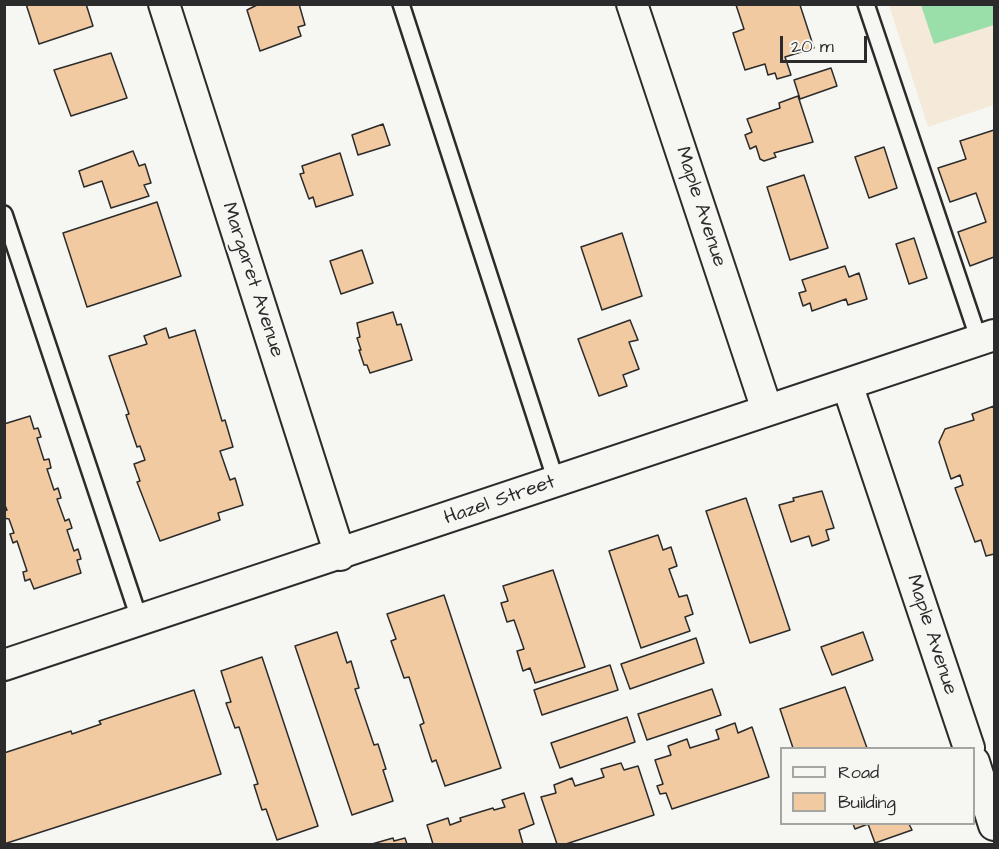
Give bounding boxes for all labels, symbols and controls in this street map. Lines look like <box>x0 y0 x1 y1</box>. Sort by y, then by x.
scale bar <box>783 24 870 62</box>
text: 20 m <box>791 34 834 59</box>
street label: Maple Avenue <box>669 144 731 270</box>
street label: Margaret Avenue <box>216 200 288 360</box>
street label: Hazel Street <box>441 471 559 531</box>
street label: Maple Avenue <box>900 572 962 698</box>
legend <box>780 747 975 825</box>
text: Road <box>838 760 879 785</box>
text: Building <box>838 790 896 815</box>

